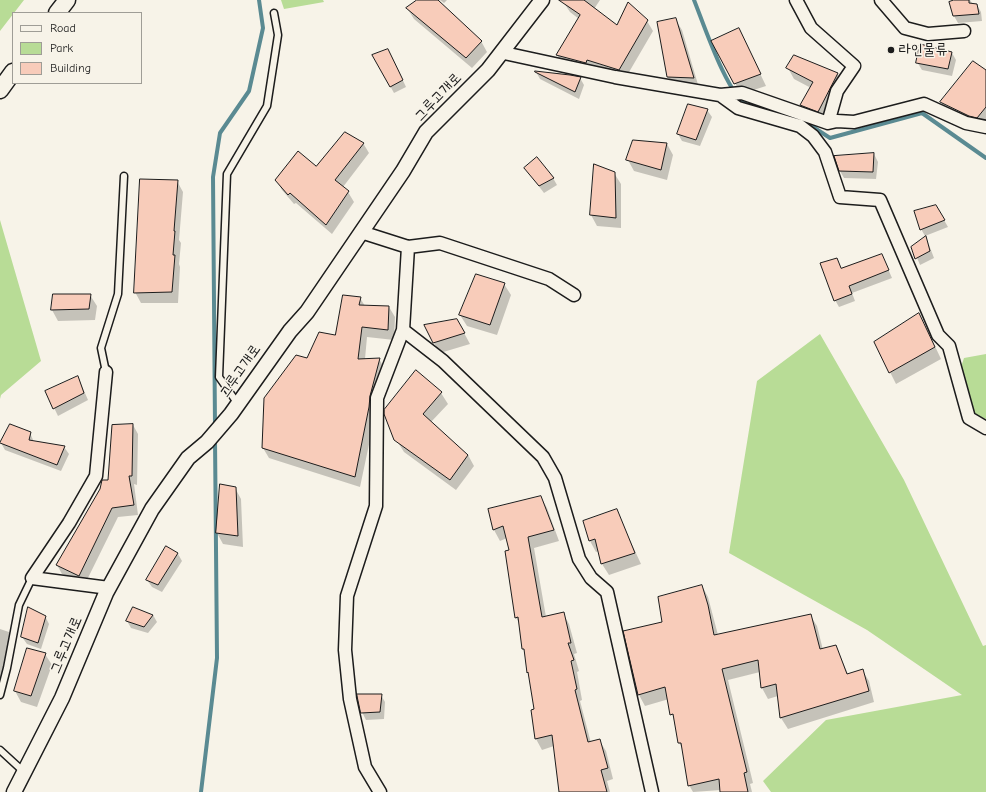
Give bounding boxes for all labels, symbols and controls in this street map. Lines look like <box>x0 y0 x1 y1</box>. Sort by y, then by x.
legend <box>12 12 142 84</box>
text: Road <box>50 21 76 35</box>
text: Park <box>50 41 73 55</box>
place label: 라인물류 <box>899 41 947 59</box>
marker: 라인물류 <box>886 45 896 55</box>
text: Building <box>50 61 91 75</box>
street label: 그루고개로 <box>411 69 465 125</box>
street label: 그루고개로 <box>215 341 265 401</box>
street label: 그루고개로 <box>46 614 86 676</box>

